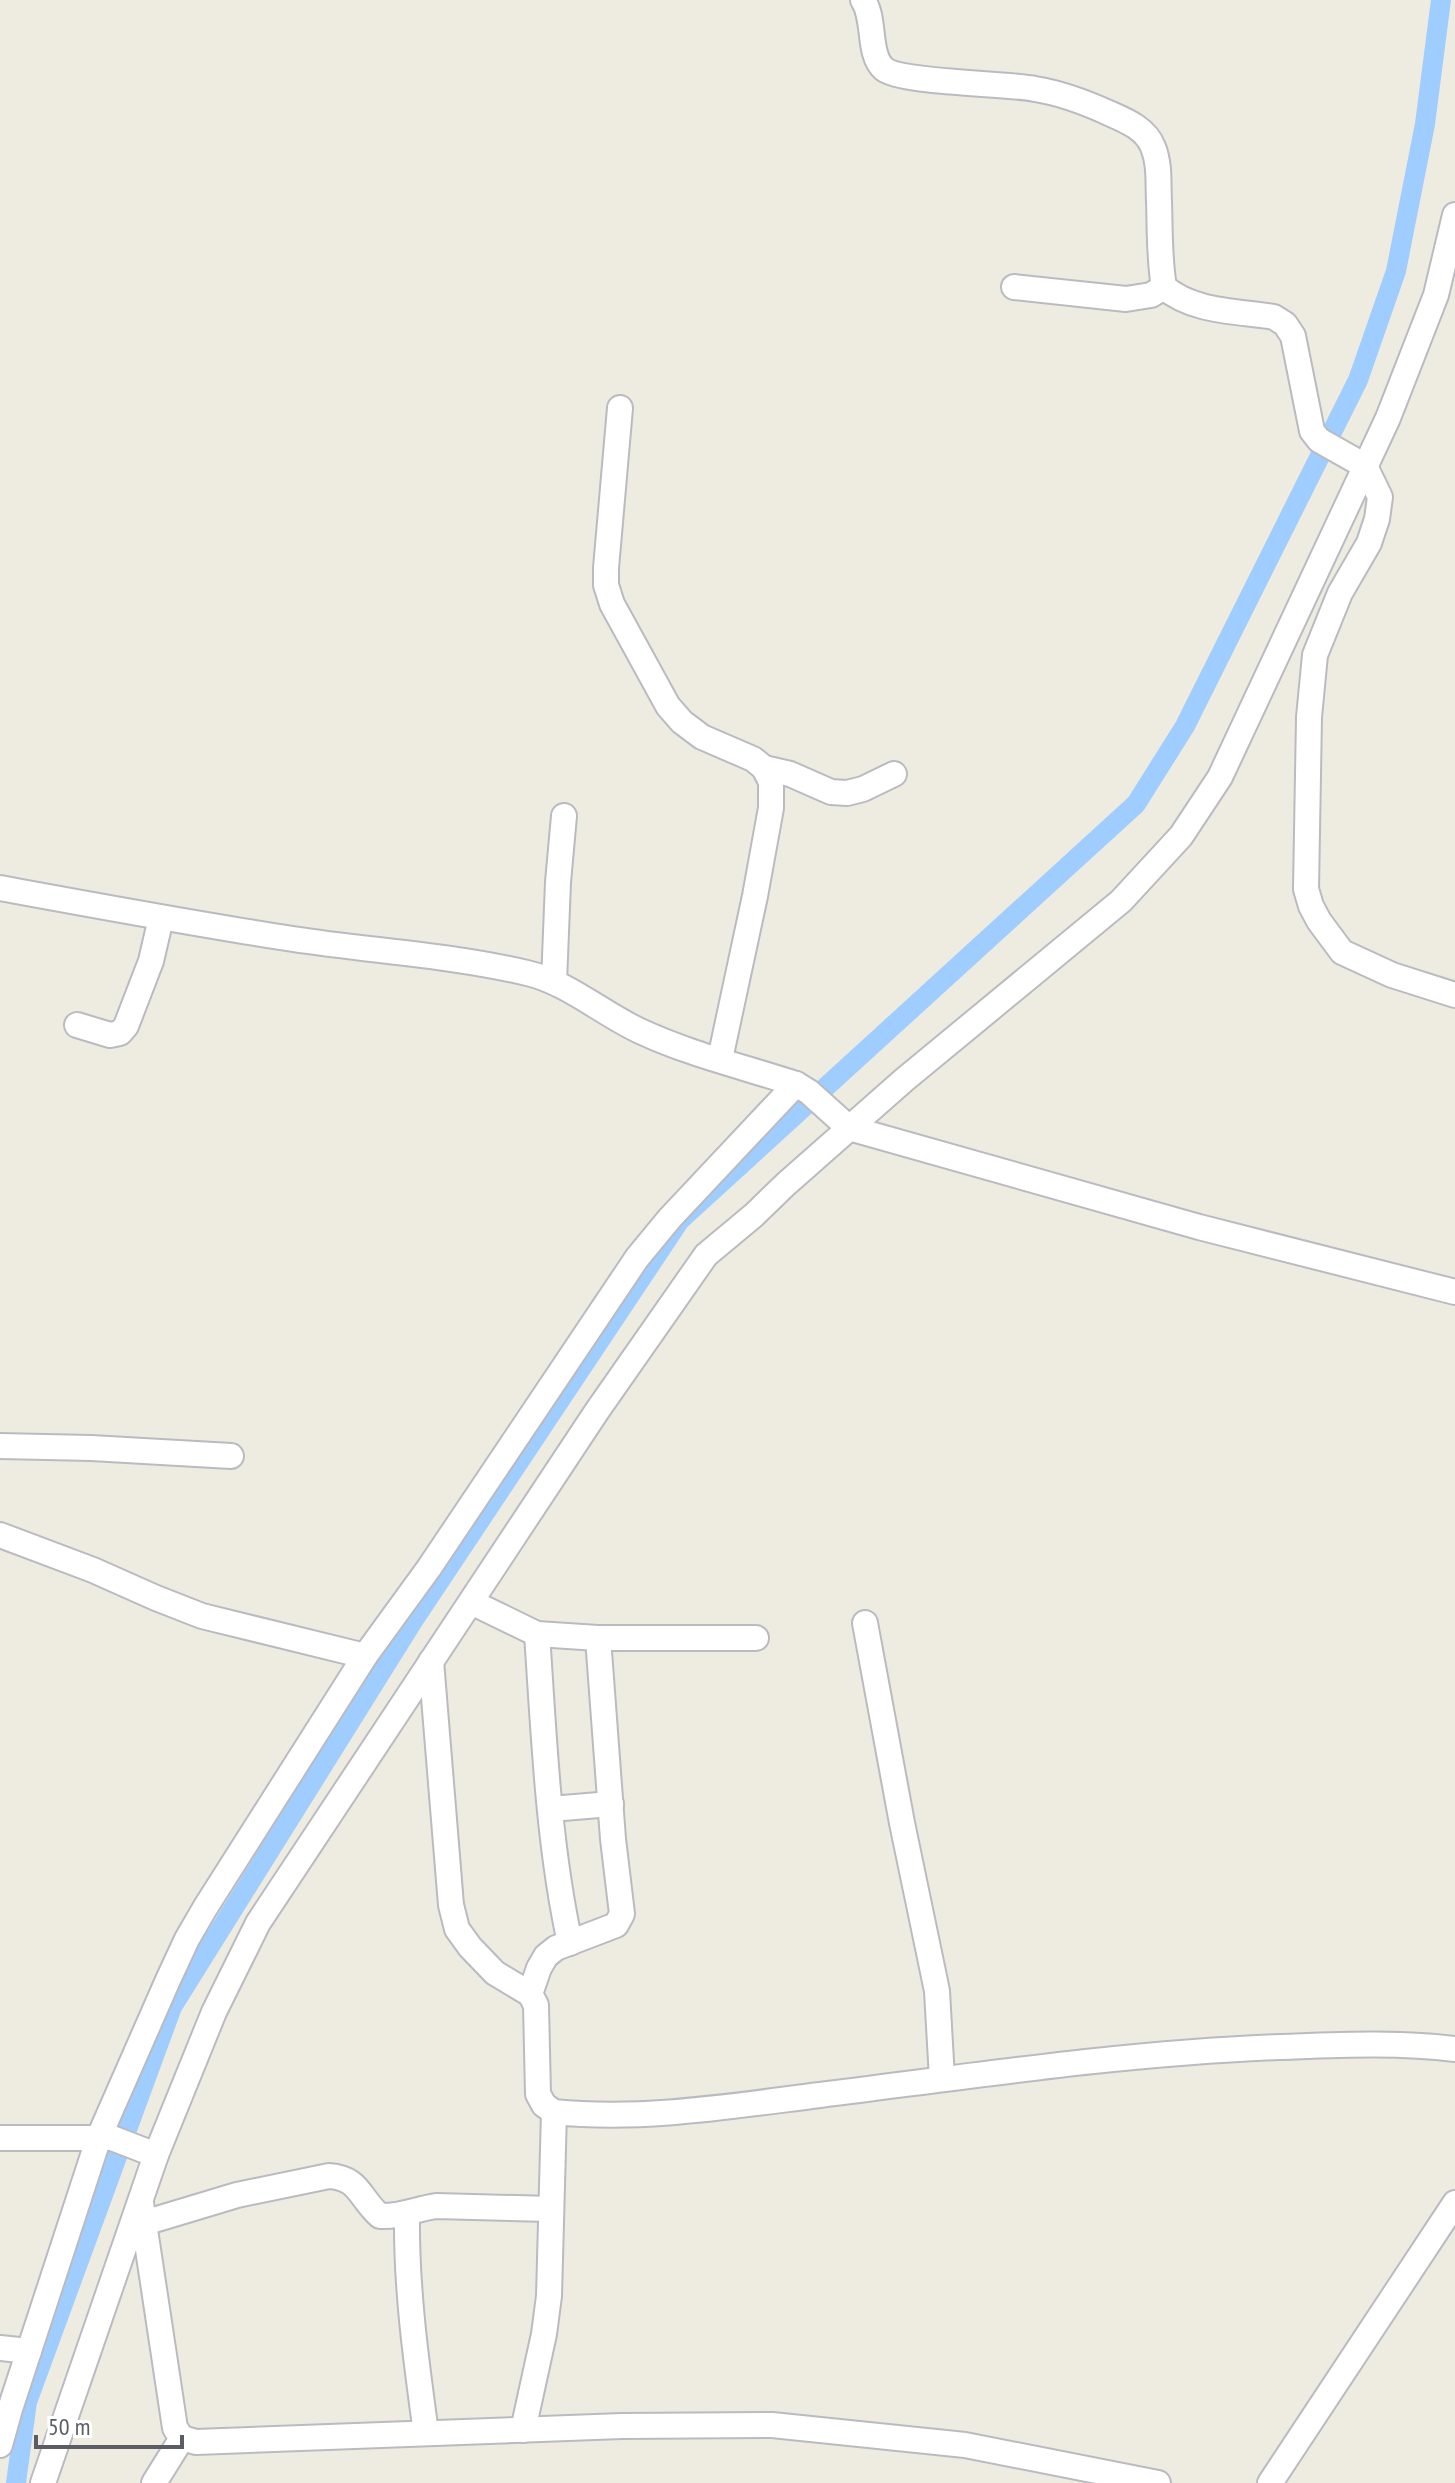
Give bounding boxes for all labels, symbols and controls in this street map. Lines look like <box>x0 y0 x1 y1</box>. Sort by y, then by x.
scale bar <box>36 2399 182 2449</box>
text: 50 m <box>48 2411 90 2442</box>

